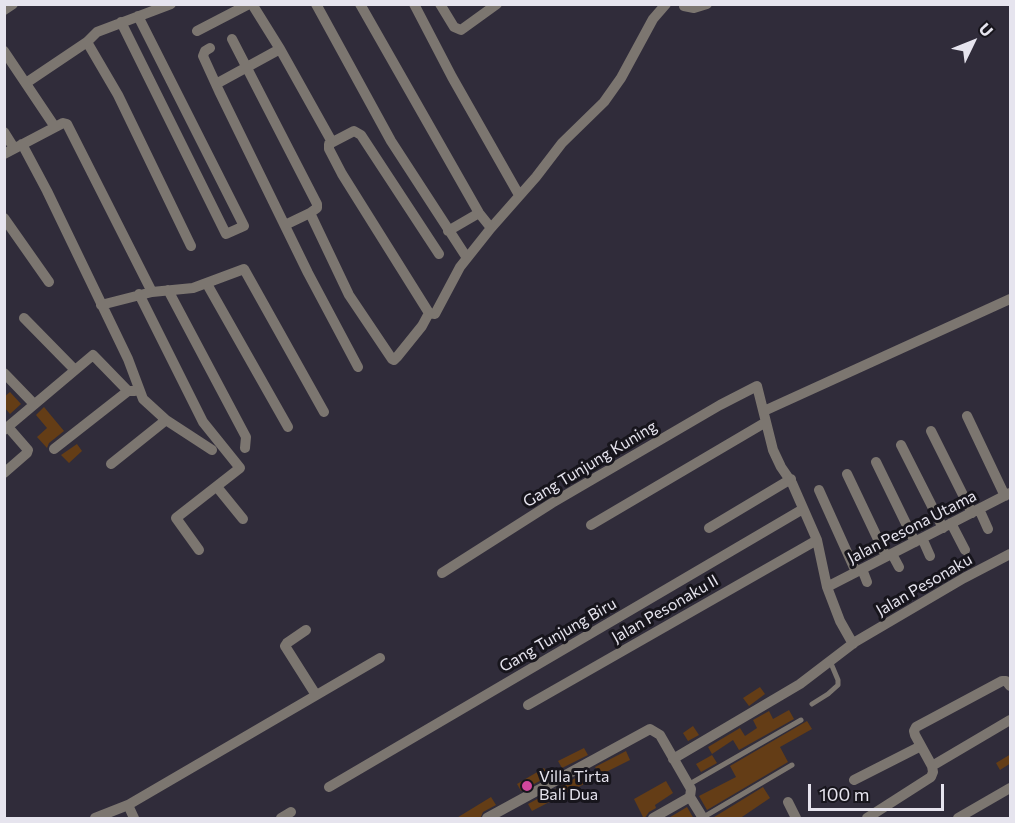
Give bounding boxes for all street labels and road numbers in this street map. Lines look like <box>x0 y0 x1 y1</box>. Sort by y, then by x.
street label: Gang Tunjung Kuning <box>520 416 660 512</box>
street label: Jalan Pesona Utama <box>844 486 980 568</box>
street label: Jalan Pesonaku <box>872 550 976 620</box>
street label: Jalan Pesonaku II <box>608 571 722 647</box>
street label: Gang Tunjung Biru <box>496 594 620 676</box>

